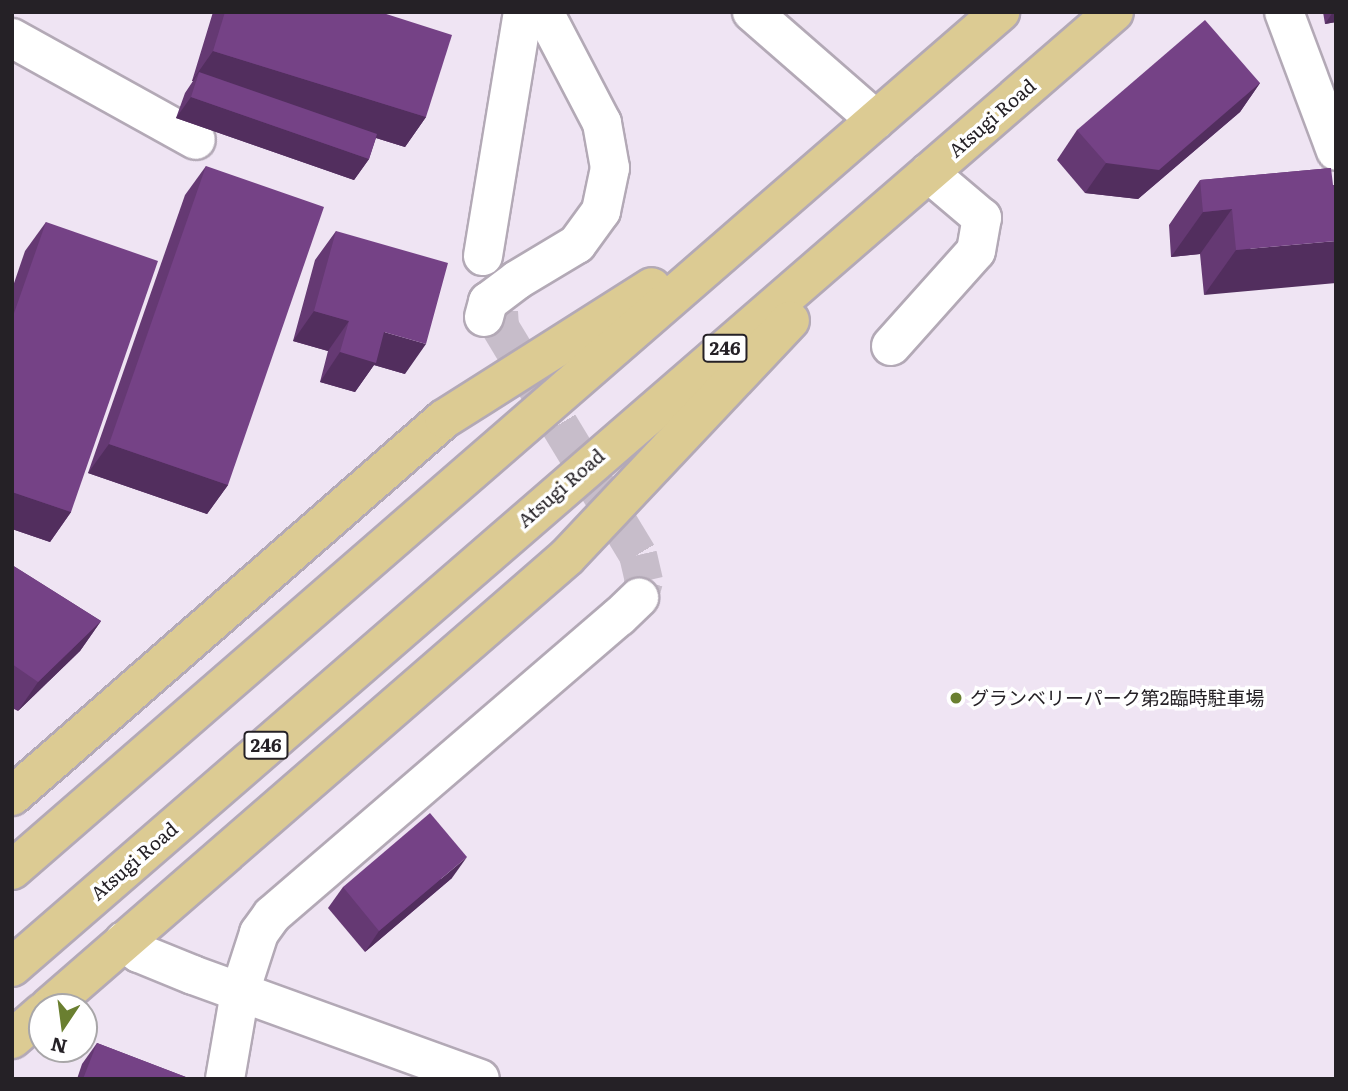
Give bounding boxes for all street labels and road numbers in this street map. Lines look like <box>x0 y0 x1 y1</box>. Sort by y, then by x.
street label: Atsugi Road <box>944 74 1040 162</box>
road number: 246 <box>702 334 748 362</box>
street label: Atsugi Road <box>513 444 609 532</box>
road number: 246 <box>243 730 289 760</box>
street label: Atsugi Road <box>86 817 182 905</box>

